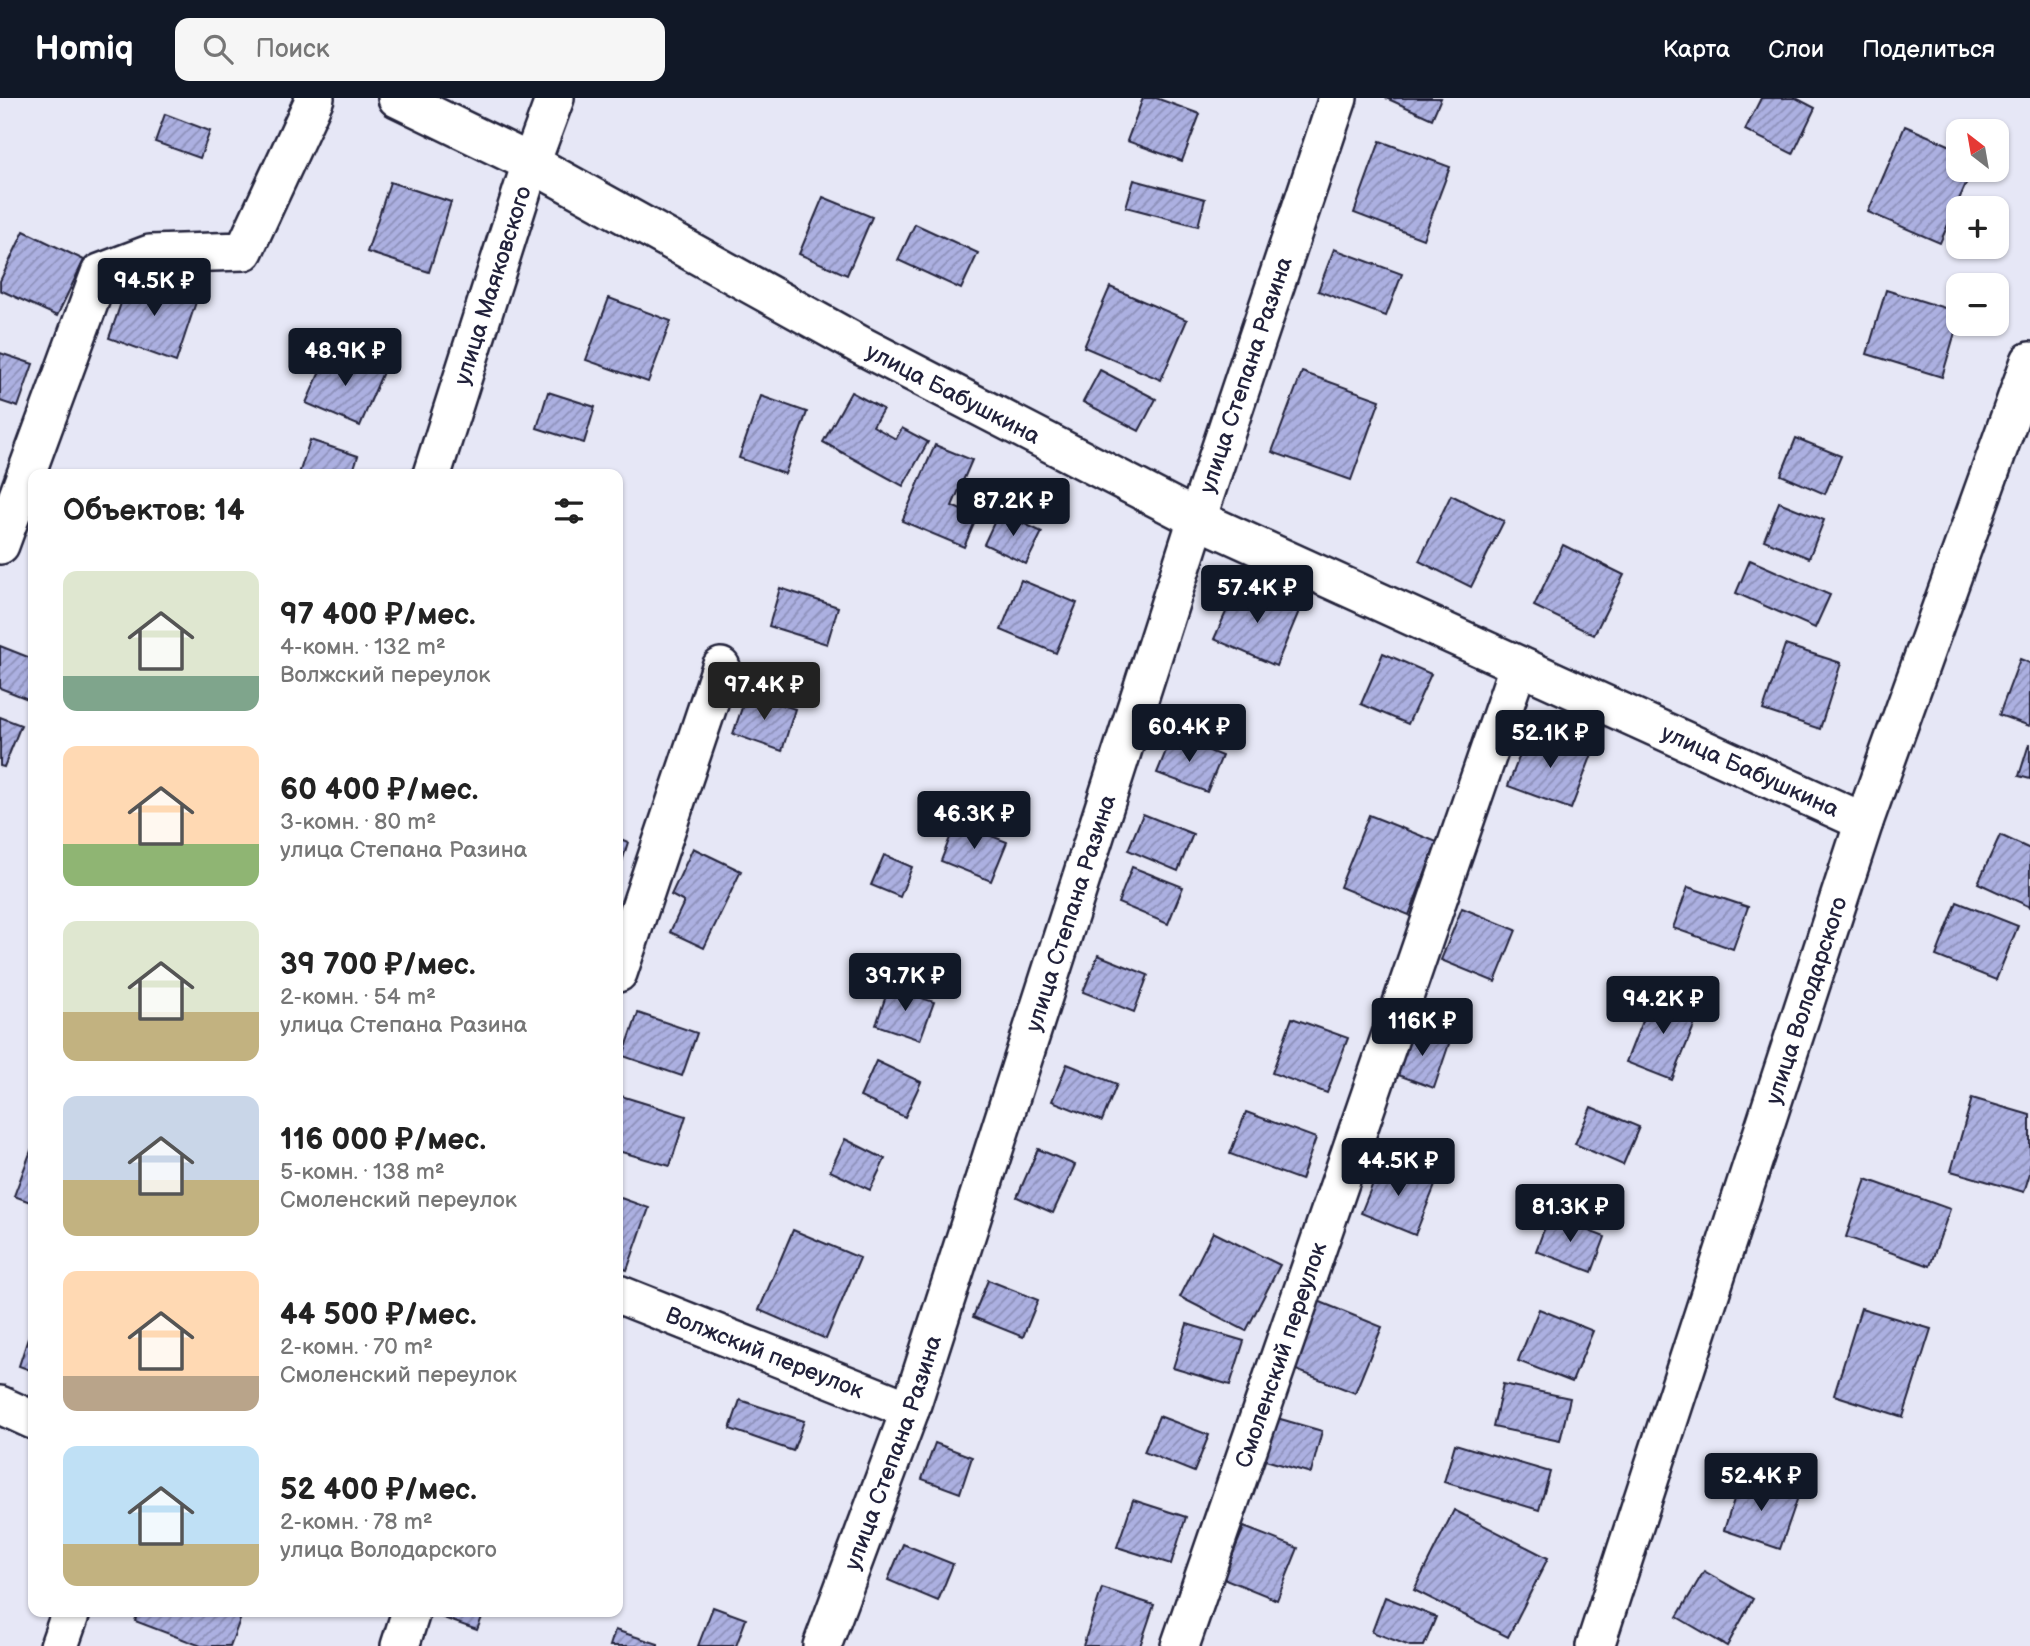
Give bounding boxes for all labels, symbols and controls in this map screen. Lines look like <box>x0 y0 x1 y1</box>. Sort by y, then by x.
search box <box>175 18 665 81</box>
text: Homiq <box>35 29 133 69</box>
icon: search <box>199 30 237 68</box>
text: Поиск <box>255 34 330 65</box>
text: Карта <box>1663 35 1730 64</box>
text: Слои <box>1768 35 1824 64</box>
text: Поделиться <box>1862 35 1995 64</box>
north arrow <box>1946 119 2009 182</box>
map controls <box>1946 119 2009 336</box>
street label: улица Маяковского <box>448 183 538 389</box>
button: + <box>1946 196 2009 259</box>
street label: улица Степана Разина <box>1194 253 1299 497</box>
pin: 94.5K ₽ <box>89 258 219 318</box>
text: 94.5K ₽ <box>114 267 194 295</box>
button: − <box>1946 273 2009 336</box>
pin: 48.9K ₽ <box>280 328 410 388</box>
text: 48.9K ₽ <box>304 337 386 365</box>
street label: улица Бабушкина <box>861 338 1045 451</box>
pin: 87.2K ₽ <box>948 478 1078 538</box>
text: 87.2K ₽ <box>973 487 1053 515</box>
icon: filters <box>550 492 588 530</box>
text: Объектов: 14 <box>63 493 245 529</box>
pin: 57.4K ₽ <box>1192 566 1322 625</box>
text: 57.4K ₽ <box>1217 574 1297 602</box>
text: 97 400 ₽/мес. <box>280 597 476 633</box>
icon: home <box>119 599 203 683</box>
text: 4-комн. · 132 m² <box>280 633 446 661</box>
text: Волжский переулок <box>280 661 491 689</box>
pin: 97.4K ₽ <box>699 662 829 722</box>
text: 97.4K ₽ <box>724 671 804 699</box>
pin: 60.4K ₽ <box>1124 704 1254 764</box>
pin: 52.1K ₽ <box>1485 710 1615 770</box>
text: 60.4K ₽ <box>1148 713 1230 741</box>
text: 52.1K ₽ <box>1511 719 1589 747</box>
street label: улица Бабушкина <box>1657 719 1844 824</box>
text: 60 400 ₽/мес. <box>280 772 478 808</box>
icon: home <box>119 774 203 858</box>
street label: улица Степана Разина <box>1020 791 1122 1035</box>
pin: 46.3K ₽ <box>909 792 1039 851</box>
text: 46.3K ₽ <box>933 800 1015 828</box>
text: 3-комн. · 80 m² <box>280 808 436 836</box>
text: улица Степана Разина <box>280 836 527 864</box>
street label: улица Володарского <box>1760 893 1854 1108</box>
text: 39 700 ₽/мес. <box>280 947 476 983</box>
icon: home <box>119 949 203 1033</box>
pin: 39.7K ₽ <box>840 954 970 1013</box>
text: 39.7K ₽ <box>865 962 945 990</box>
pin: 94.2K ₽ <box>1598 976 1728 1036</box>
text: 2-комн. · 54 m² <box>280 983 436 1011</box>
text: 94.2K ₽ <box>1622 985 1704 1013</box>
pin: 116K ₽ <box>1365 998 1479 1058</box>
text: 116K ₽ <box>1388 1007 1456 1035</box>
text: улица Степана Разина <box>280 1011 527 1039</box>
text: 116 000 ₽/мес. <box>280 1122 486 1158</box>
icon: home <box>119 1124 203 1208</box>
pin: 44.5K ₽ <box>1333 1138 1463 1198</box>
text: 44.5K ₽ <box>1358 1147 1438 1175</box>
text: 5-комн. · 138 m² <box>280 1158 445 1186</box>
pin: 81.3K ₽ <box>1505 1184 1635 1244</box>
text: Смоленский переулок <box>280 1186 517 1214</box>
text: 81.3K ₽ <box>1531 1193 1609 1221</box>
street label: Смоленский переулок <box>1230 1238 1334 1472</box>
text: 44 500 ₽/мес. <box>280 1297 477 1333</box>
icon: home <box>119 1299 203 1383</box>
street label: Волжский переулок <box>661 1301 868 1405</box>
street label: улица Степана Разина <box>839 1332 948 1574</box>
text: 2-комн. · 70 m² <box>280 1333 433 1361</box>
text: Смоленский переулок <box>280 1361 517 1389</box>
pin: 52.4K ₽ <box>1696 1454 1826 1513</box>
text: 52.4K ₽ <box>1721 1462 1801 1490</box>
text: 52 400 ₽/мес. <box>280 1472 477 1508</box>
icon: home <box>119 1474 203 1558</box>
text: 2-комн. · 78 m² <box>280 1508 433 1536</box>
text: улица Володарского <box>280 1536 497 1564</box>

